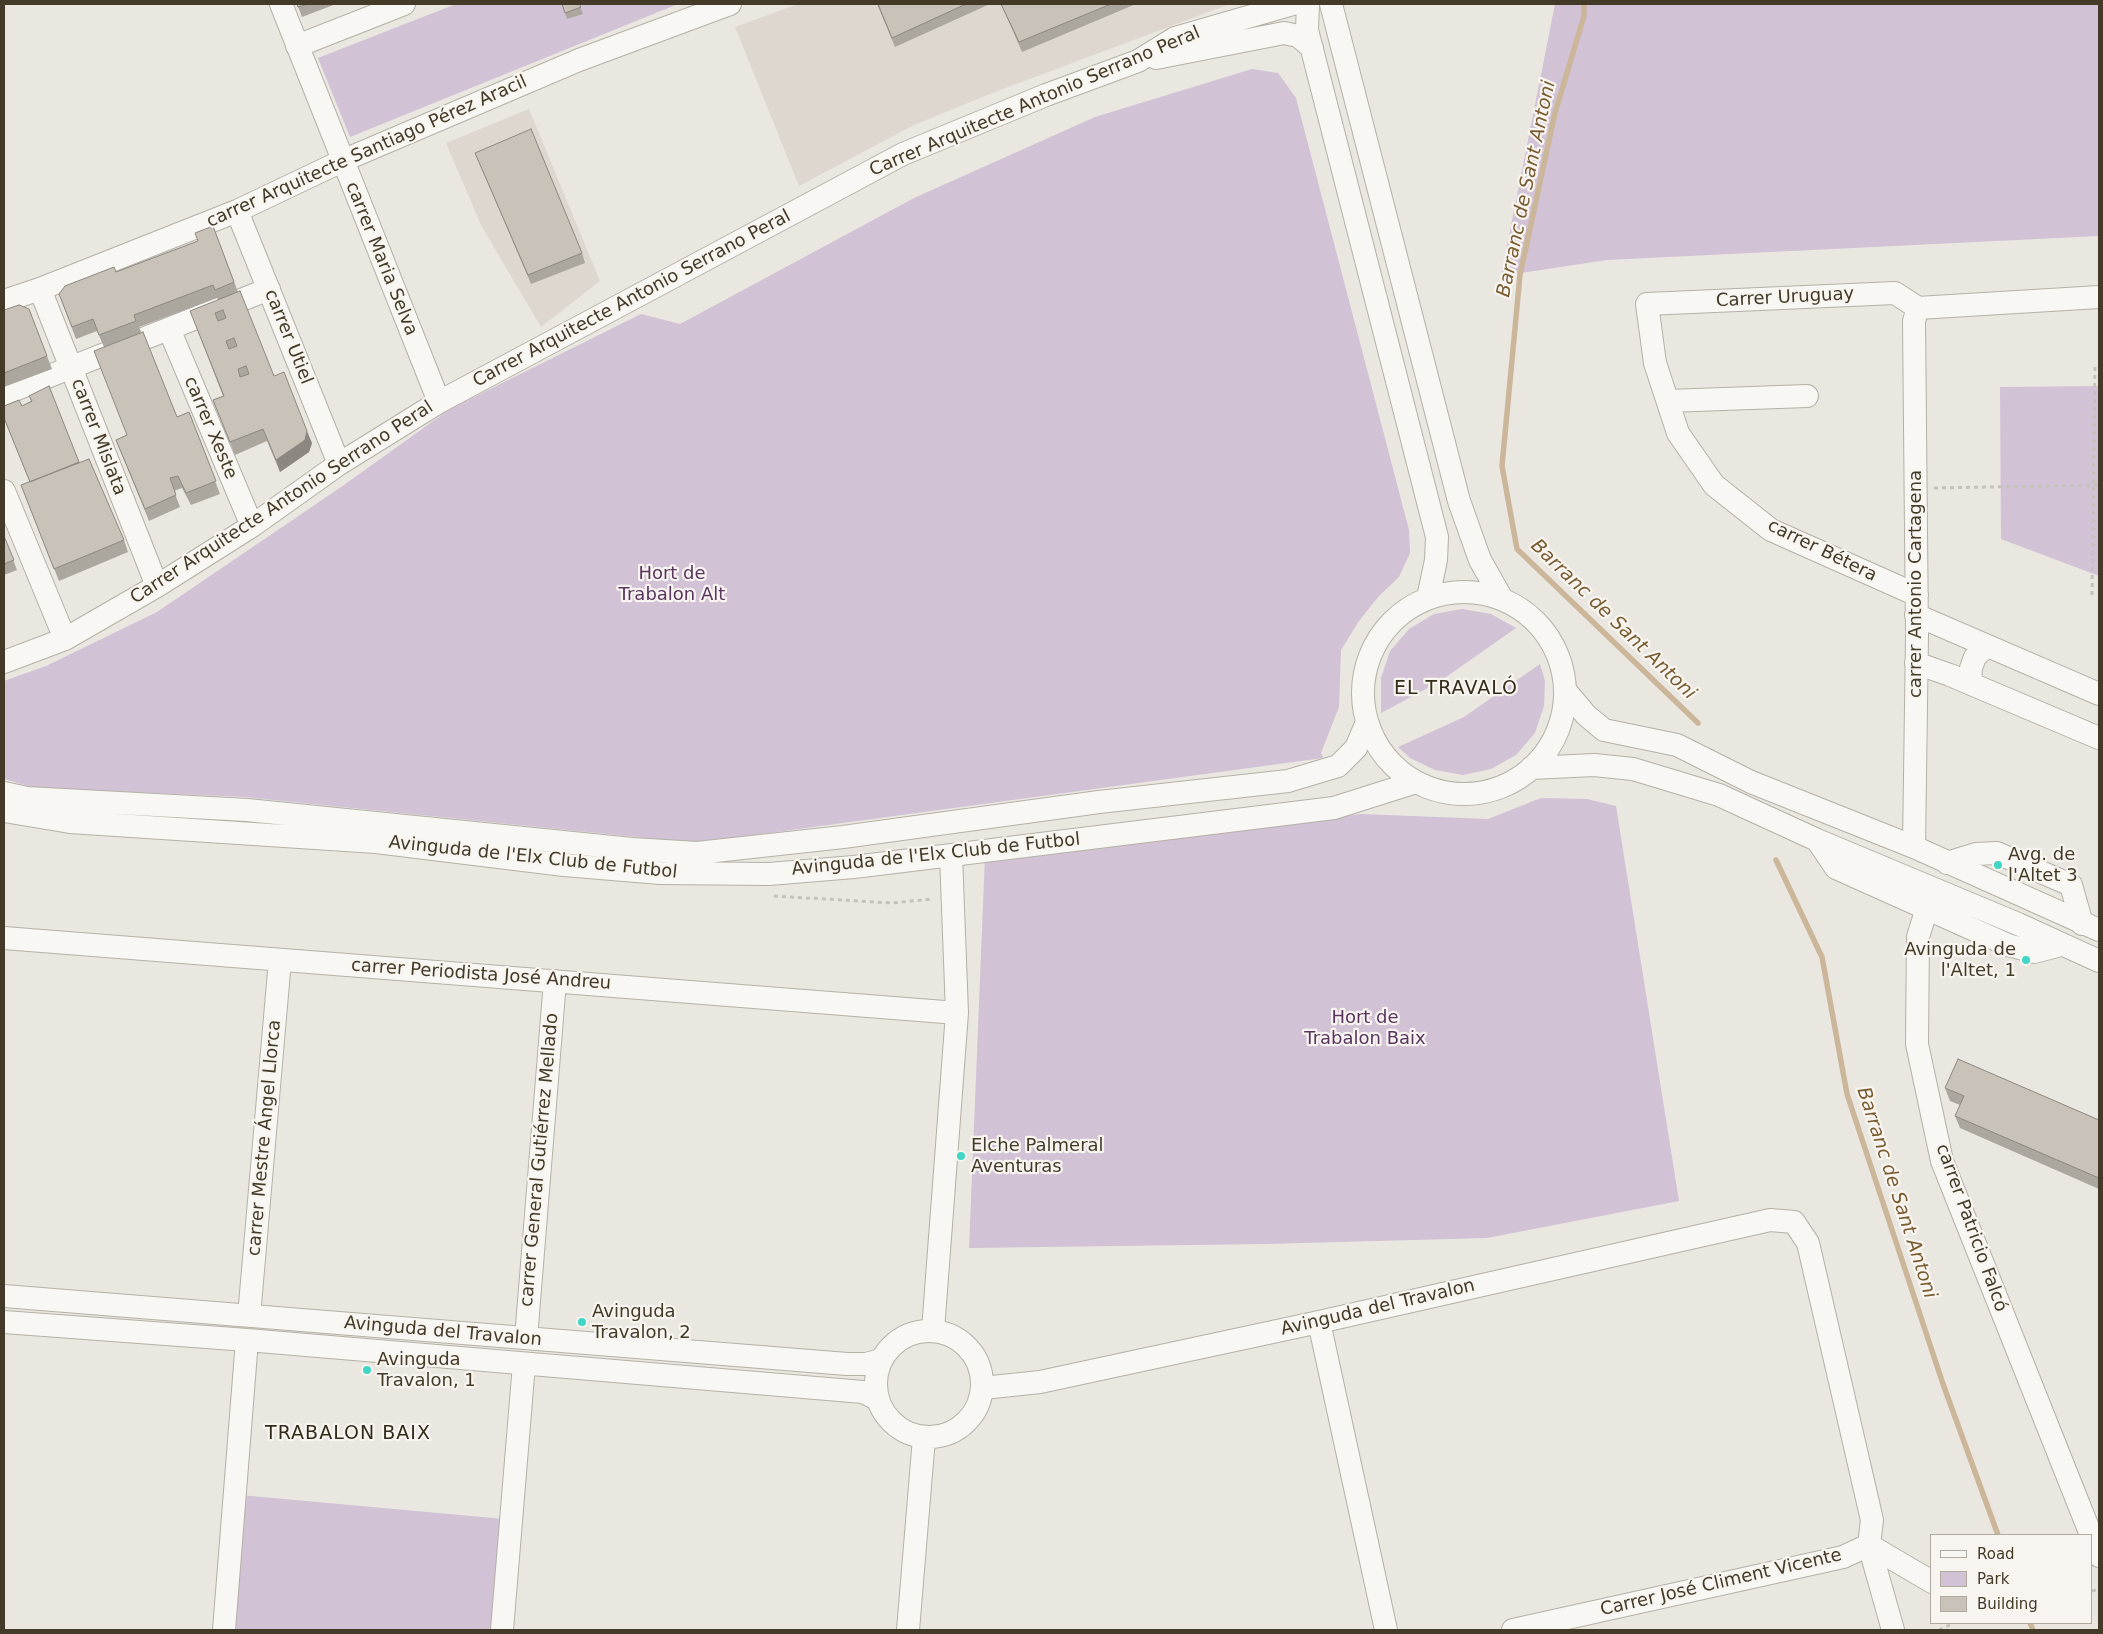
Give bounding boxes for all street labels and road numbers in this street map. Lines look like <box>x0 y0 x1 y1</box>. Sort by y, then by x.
street label: Carrer Arquitecte Antonio Serrano Peral <box>867 22 1203 182</box>
street label: carrer Arquitecte Santiago Pérez Aracil <box>203 71 531 233</box>
street label: carrer Maria Selva <box>340 179 422 339</box>
street label: Carrer Arquitecte Antonio Serrano Peral <box>469 206 795 392</box>
street label: Carrer Uruguay <box>1715 284 1855 312</box>
street label: carrer Utiel <box>259 286 317 388</box>
street label: carrer Xeste <box>179 373 241 483</box>
street label: carrer Mislata <box>66 376 130 498</box>
street label: Carrer Arquitecte Antonio Serrano Peral <box>126 397 438 609</box>
street label: carrer Antonio Cartagena <box>1905 470 1927 698</box>
street label: carrer Bétera <box>1764 515 1880 587</box>
street label: Avinguda de l'Elx Club de Futbol <box>791 829 1081 881</box>
street label: Avinguda de l'Elx Club de Futbol <box>388 832 678 884</box>
street label: carrer Periodista José Andreu <box>350 955 612 995</box>
street label: carrer General Gutiérrez Mellado <box>516 1012 564 1308</box>
street label: carrer Mestre Ángel Llorca <box>244 1019 286 1257</box>
street label: carrer Patricio Falcó <box>1931 1141 2011 1315</box>
street label: Avinguda del Travalon <box>1279 1275 1477 1341</box>
street label: Avinguda del Travalon <box>343 1313 543 1351</box>
street label: Carrer José Climent Vicente <box>1598 1545 1844 1621</box>

